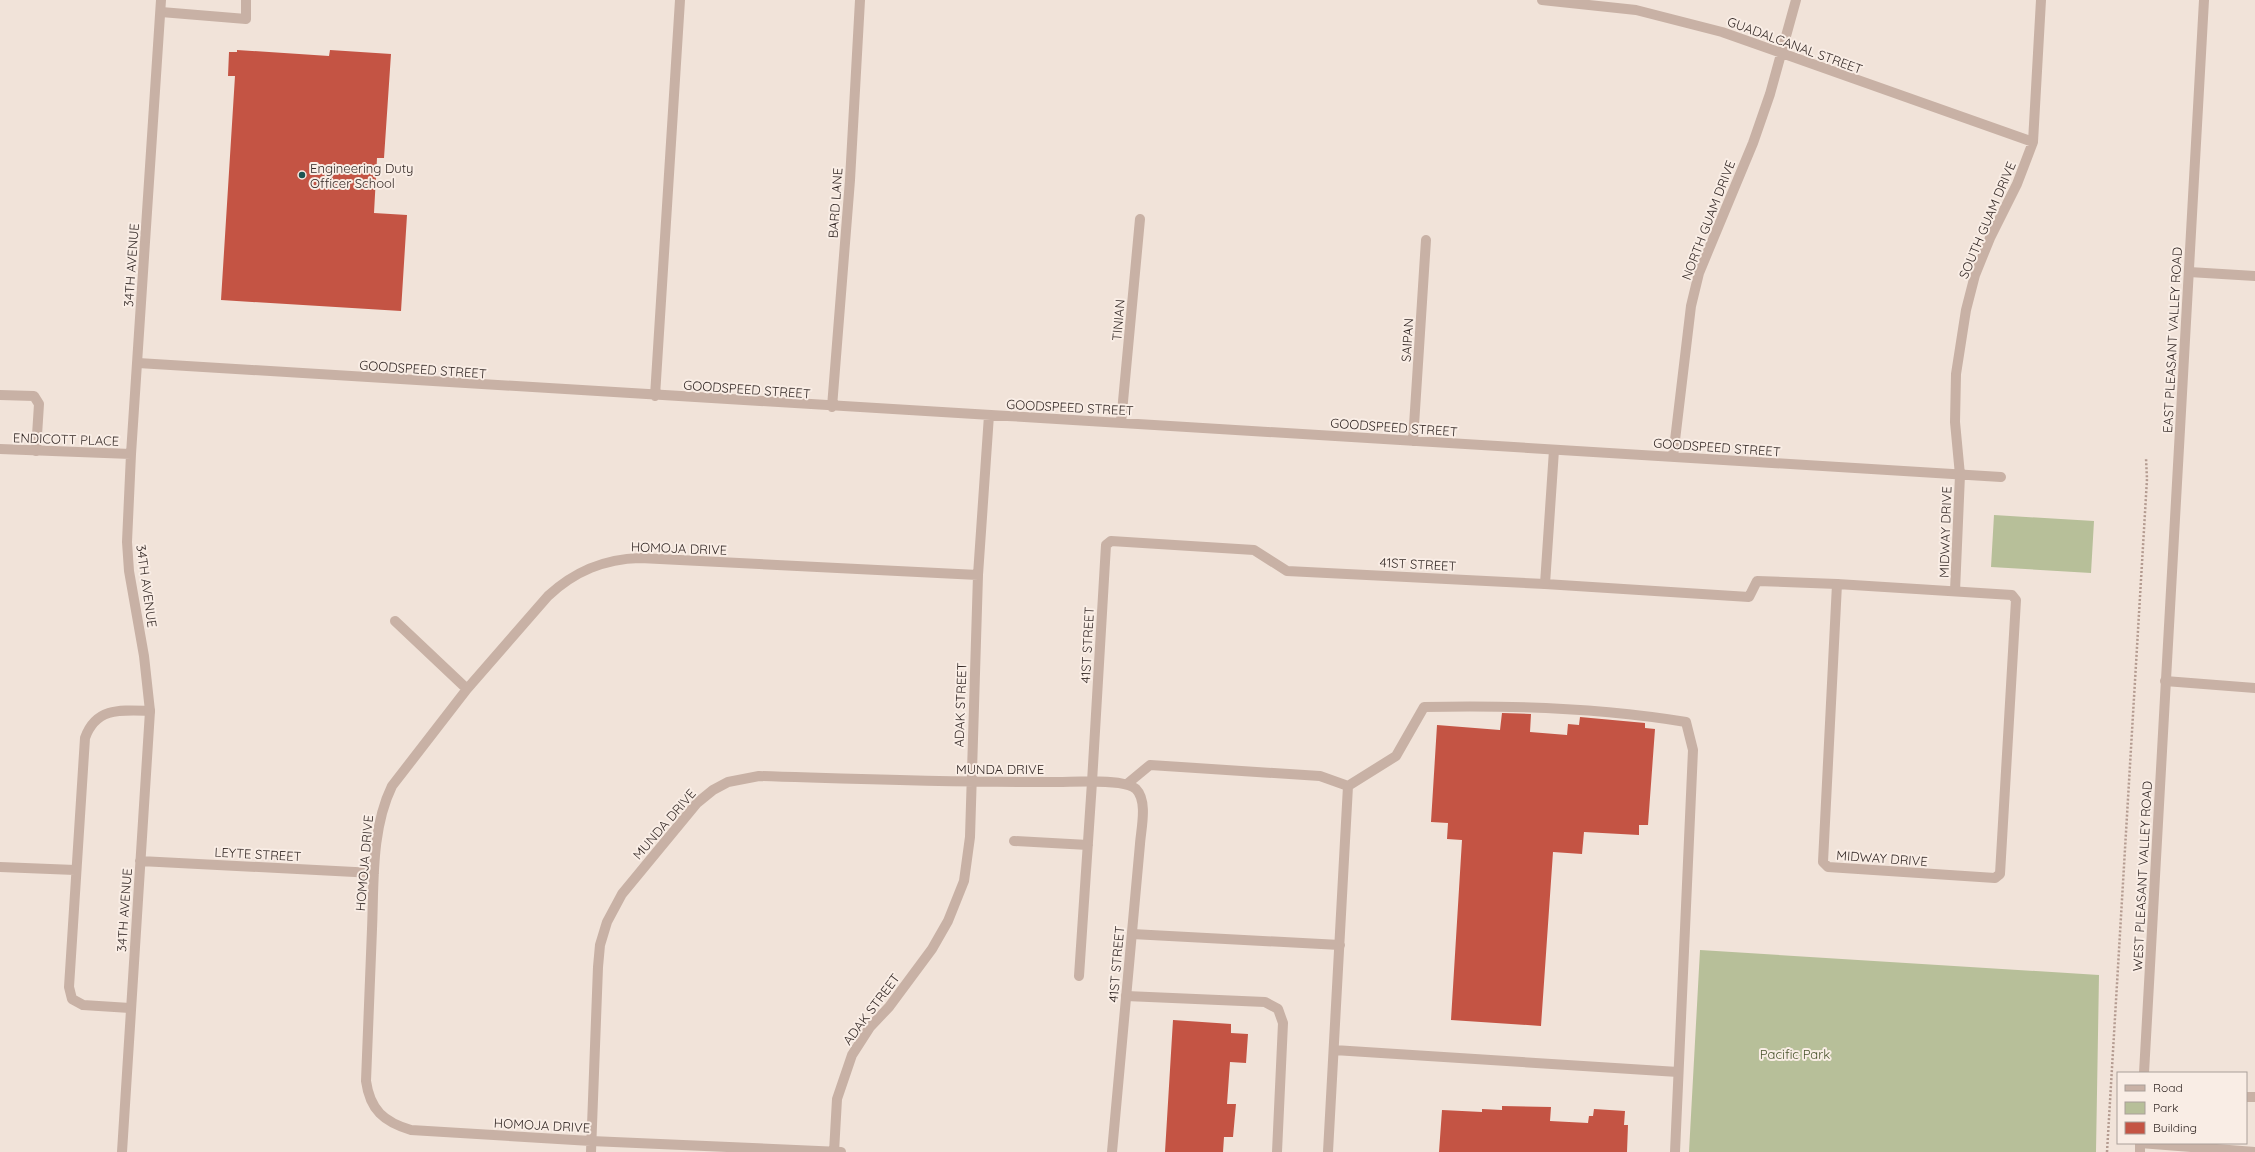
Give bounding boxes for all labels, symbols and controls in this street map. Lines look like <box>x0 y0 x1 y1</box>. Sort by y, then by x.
street label: GUADALCANAL STREET <box>1725 13 1865 77</box>
street label: NORTH GUAM DRIVE <box>1678 158 1738 282</box>
street label: SOUTH GUAM DRIVE <box>1955 159 2019 281</box>
place label: Engineering Duty Officer School <box>310 160 414 191</box>
street label: BARD LANE <box>825 167 845 239</box>
marker: Engineering Duty Officer School <box>297 170 307 180</box>
street label: 34TH AVENUE <box>120 223 142 307</box>
street label: EAST PLEASANT VALLEY ROAD <box>2159 246 2185 434</box>
street label: TINIAN <box>1108 299 1128 341</box>
street label: SAIPAN <box>1397 317 1417 363</box>
street label: GOODSPEED STREET <box>359 357 487 381</box>
street label: GOODSPEED STREET <box>683 377 811 401</box>
street label: GOODSPEED STREET <box>1006 396 1134 418</box>
street label: GOODSPEED STREET <box>1330 415 1458 439</box>
street label: ENDICOTT PLACE <box>13 429 119 449</box>
street label: GOODSPEED STREET <box>1653 435 1781 459</box>
street label: MIDWAY DRIVE <box>1935 486 1955 578</box>
street label: HOMOJA DRIVE <box>631 538 727 558</box>
street label: 34TH AVENUE <box>133 543 161 629</box>
street label: 41ST STREET <box>1379 554 1457 574</box>
street label: 41ST STREET <box>1077 606 1097 684</box>
street label: ADAK STREET <box>951 662 969 748</box>
street label: MUNDA DRIVE <box>956 761 1044 777</box>
street label: WEST PLEASANT VALLEY ROAD <box>2129 780 2155 972</box>
street label: MUNDA DRIVE <box>629 786 699 862</box>
street label: HOMOJA DRIVE <box>352 814 376 912</box>
street label: LEYTE STREET <box>214 844 302 864</box>
street label: MIDWAY DRIVE <box>1836 847 1928 869</box>
street label: 34TH AVENUE <box>113 868 135 952</box>
street label: 41ST STREET <box>1105 925 1127 1003</box>
street label: ADAK STREET <box>839 970 903 1048</box>
park label: Pacific Park <box>1760 1046 1830 1062</box>
legend <box>2117 1072 2247 1144</box>
text: Road <box>2153 1080 2183 1095</box>
text: Park <box>2153 1100 2178 1115</box>
street label: HOMOJA DRIVE <box>493 1114 591 1136</box>
text: Building <box>2153 1120 2197 1135</box>

